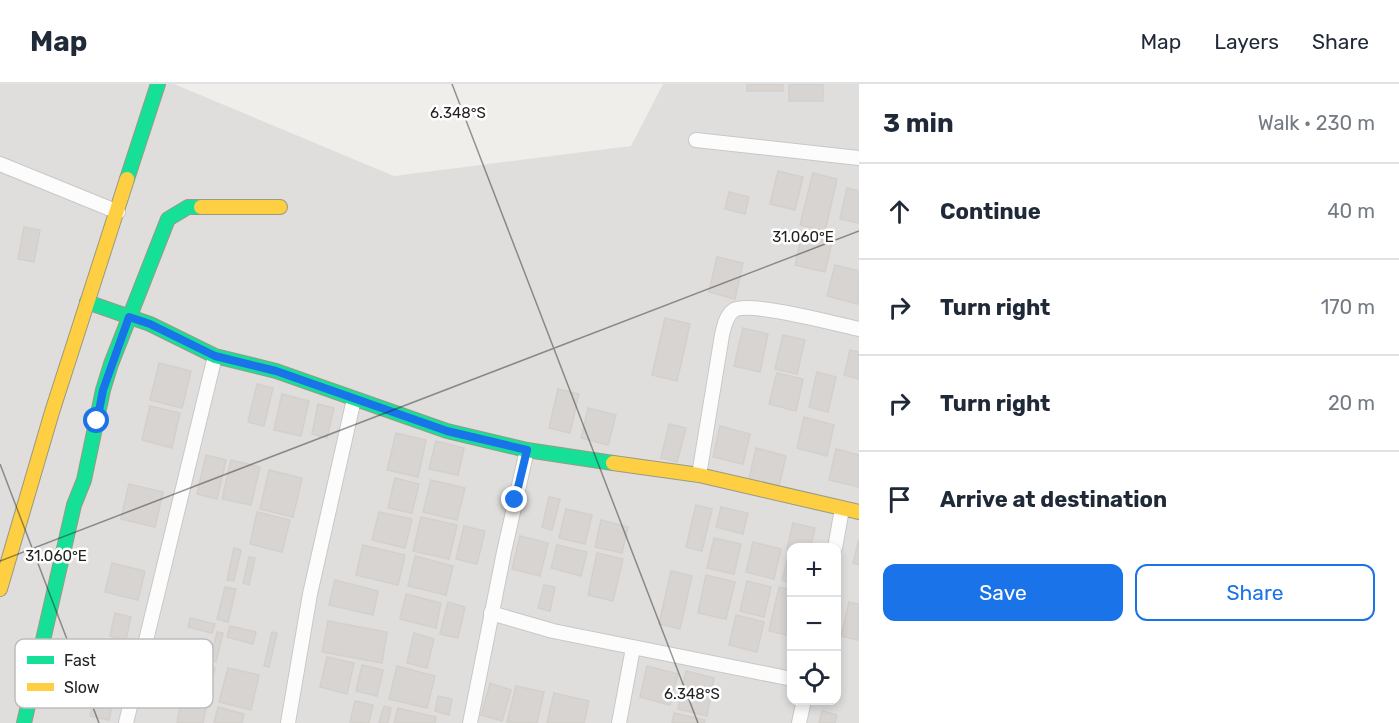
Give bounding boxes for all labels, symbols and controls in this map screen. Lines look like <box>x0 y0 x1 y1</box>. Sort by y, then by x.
text: Map <box>30 25 87 58</box>
text: Map <box>1140 29 1181 54</box>
text: Layers <box>1214 29 1279 54</box>
text: Share <box>1312 29 1369 54</box>
text: 6.348°S <box>430 104 486 122</box>
text: 3 min <box>883 108 954 139</box>
text: Walk · 230 m <box>1258 111 1375 135</box>
icon: ahead <box>883 195 916 228</box>
text: Continue <box>940 198 1041 225</box>
text: 40 m <box>1327 199 1375 223</box>
text: 31.060°E <box>772 228 834 246</box>
icon: right <box>883 291 916 324</box>
text: Turn right <box>940 294 1050 321</box>
text: 170 m <box>1321 295 1375 319</box>
icon: right <box>883 387 916 420</box>
text: Turn right <box>940 390 1050 417</box>
text: 20 m <box>1328 391 1375 415</box>
route start <box>83 407 109 433</box>
icon: arrive <box>883 483 916 516</box>
route end <box>501 486 527 512</box>
text: Arrive at destination <box>940 486 1167 513</box>
map controls <box>787 543 841 705</box>
button: + <box>787 543 841 597</box>
text: 31.060°E <box>25 547 87 565</box>
button: Save <box>883 564 1123 621</box>
button: Share <box>1135 564 1375 621</box>
button: − <box>787 597 841 651</box>
legend <box>15 639 213 708</box>
text: Fast <box>64 651 96 670</box>
button: locate <box>787 651 841 705</box>
text: Slow <box>64 678 100 697</box>
text: 6.348°S <box>664 685 720 703</box>

